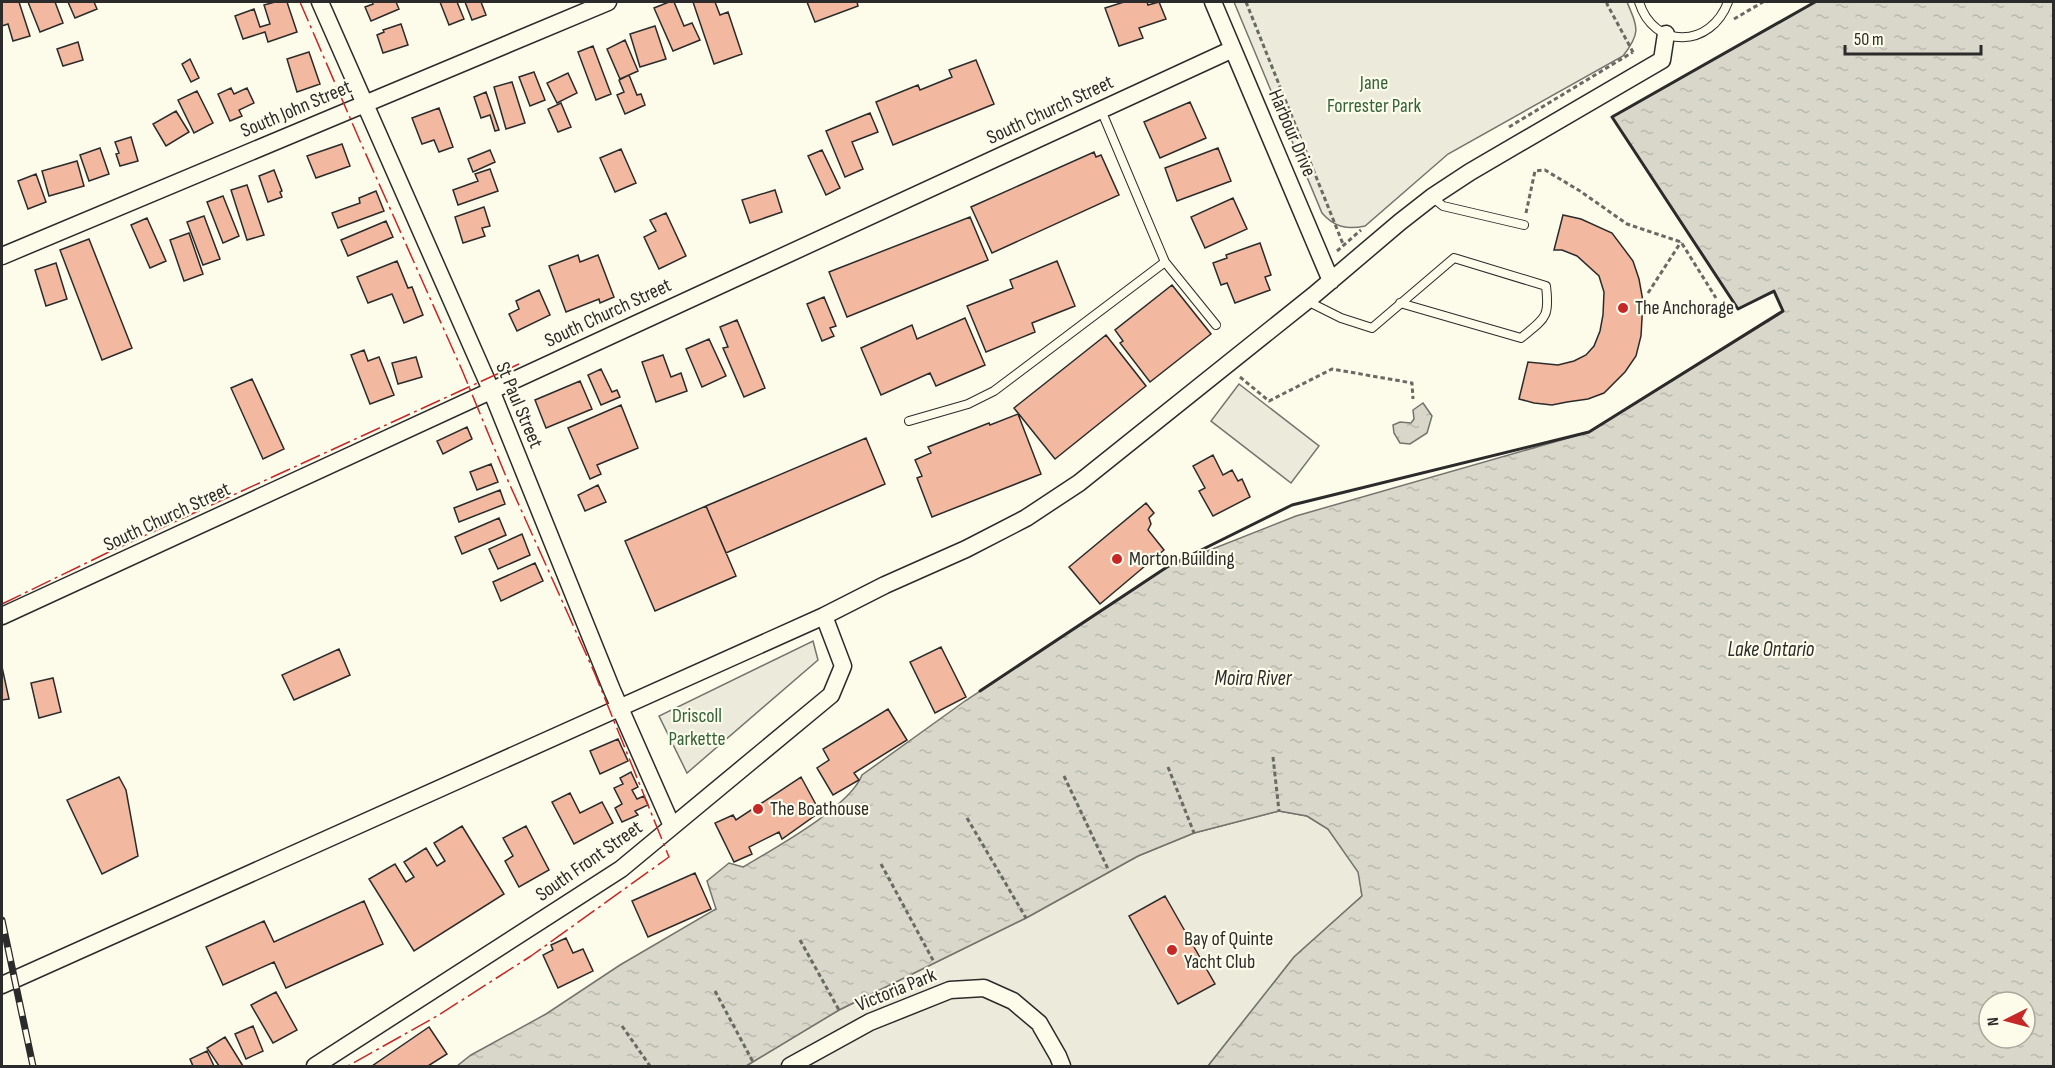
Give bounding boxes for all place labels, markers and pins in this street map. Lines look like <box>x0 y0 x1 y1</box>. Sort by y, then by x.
place label: The Anchorage <box>1635 296 1734 320</box>
marker: The Anchorage <box>1616 301 1630 315</box>
place label: Morton Building <box>1129 547 1234 571</box>
marker: Morton Building <box>1110 552 1124 566</box>
place label: The Boathouse <box>770 797 869 821</box>
marker: The Boathouse <box>751 802 765 816</box>
place label: Bay of Quinte Yacht Club <box>1184 927 1273 974</box>
marker: Bay of Quinte Yacht Club <box>1165 943 1179 957</box>

